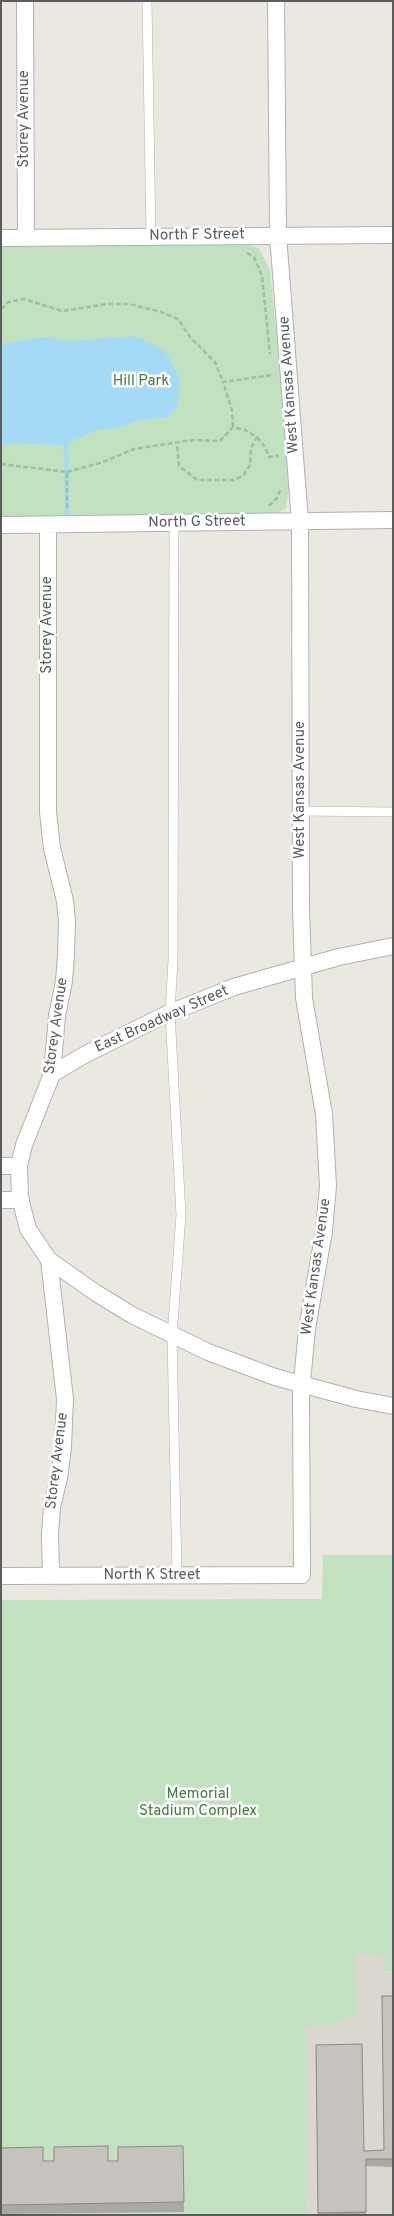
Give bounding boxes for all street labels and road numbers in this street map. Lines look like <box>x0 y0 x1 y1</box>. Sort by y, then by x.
street label: Storey Avenue <box>16 70 34 168</box>
street label: North F Street <box>149 226 245 246</box>
street label: West Kansas Avenue <box>276 316 304 454</box>
street label: North G Street <box>148 513 246 533</box>
street label: Storey Avenue <box>39 576 57 674</box>
street label: West Kansas Avenue <box>292 721 310 859</box>
street label: Storey Avenue <box>41 976 73 1076</box>
street label: East Broadway Street <box>92 982 232 1058</box>
street label: West Kansas Avenue <box>298 1197 336 1337</box>
street label: Storey Avenue <box>43 1412 73 1510</box>
street label: North K Street <box>103 1567 201 1585</box>

